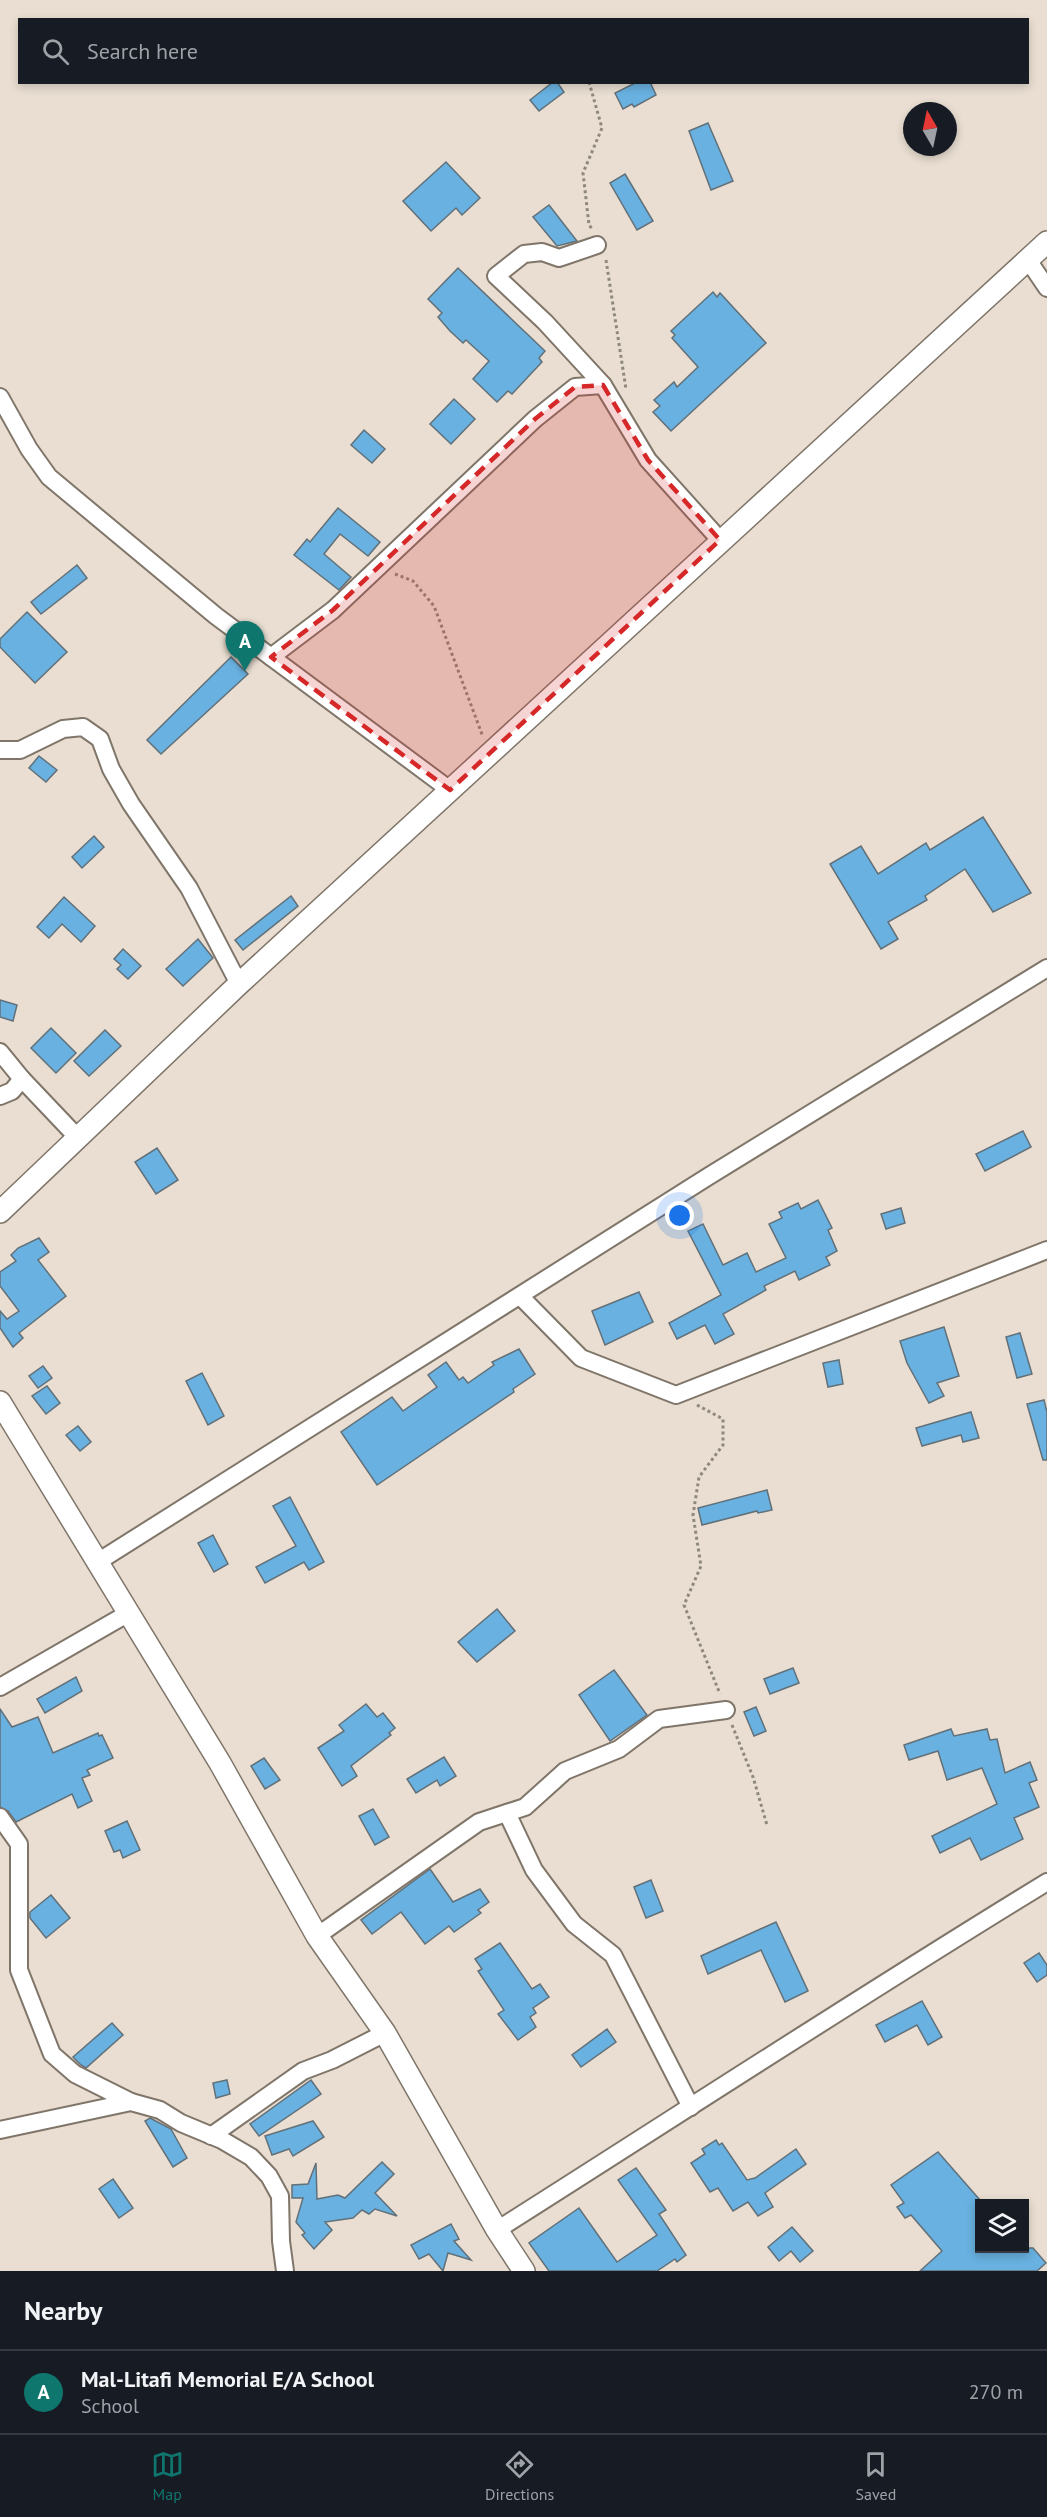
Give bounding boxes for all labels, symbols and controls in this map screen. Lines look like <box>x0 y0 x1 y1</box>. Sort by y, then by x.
search box <box>18 18 1029 84</box>
icon: search <box>39 35 72 68</box>
text: Search here <box>87 37 198 65</box>
north arrow <box>903 102 957 156</box>
pin: A <box>226 622 264 671</box>
your location <box>665 1201 694 1230</box>
map controls <box>975 2199 1029 2253</box>
button: layers <box>975 2199 1029 2253</box>
text: Nearby <box>24 2294 102 2327</box>
text: Mal-Litafi Memorial E/A School <box>81 2365 374 2393</box>
text: A <box>37 2379 50 2405</box>
text: 270 m <box>969 2379 1023 2405</box>
text: School <box>81 2393 139 2419</box>
tab: Map <box>151 2448 184 2504</box>
tab: Directions <box>485 2448 554 2504</box>
tab: Saved <box>856 2448 896 2504</box>

